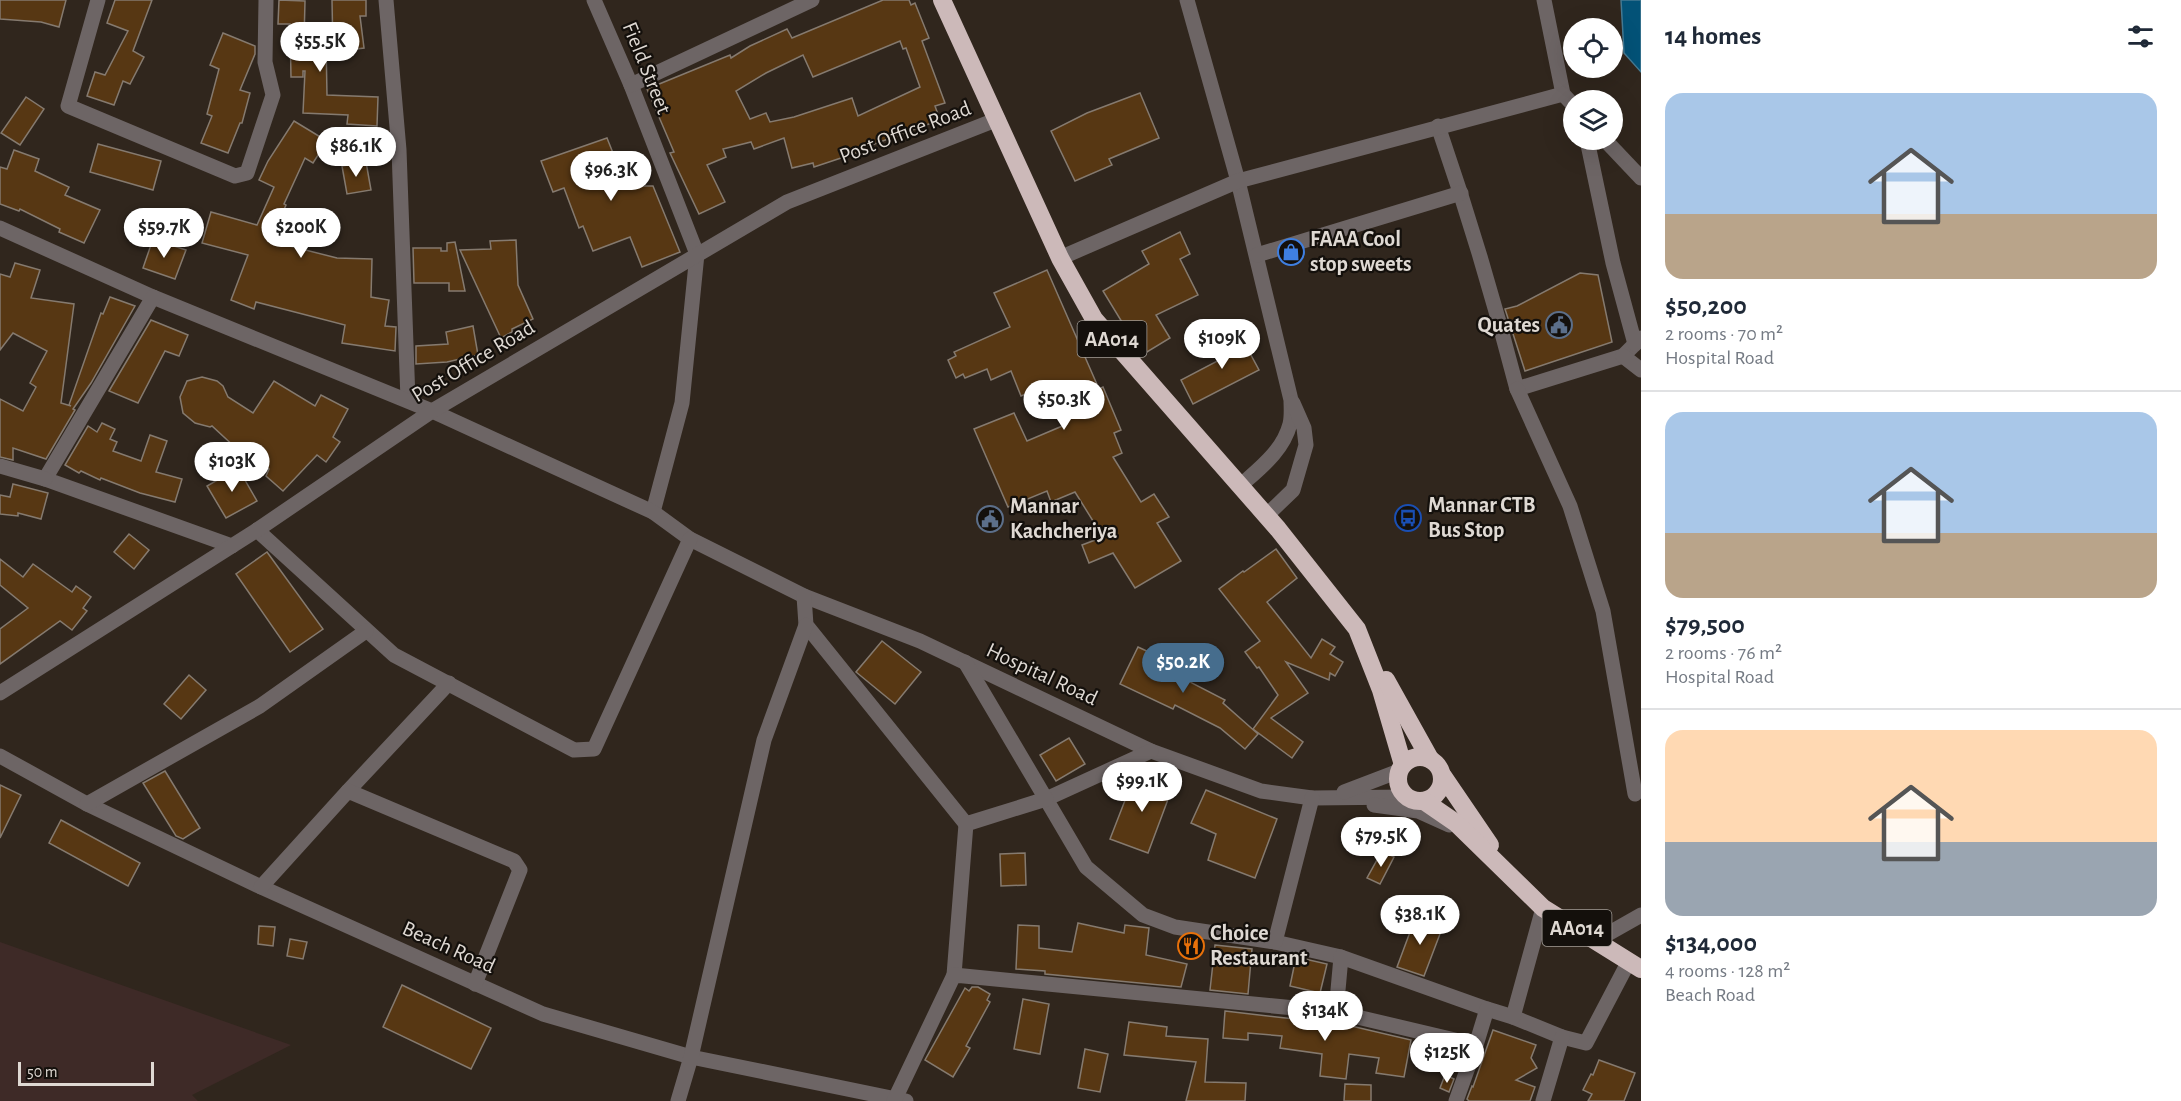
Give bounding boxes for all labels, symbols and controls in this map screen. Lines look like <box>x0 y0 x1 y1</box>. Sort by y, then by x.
map controls <box>1563 18 1623 150</box>
button: locate <box>1563 18 1623 78</box>
street label: Field Street <box>619 19 675 117</box>
icon: filters <box>2124 20 2157 53</box>
pin: $55.5K <box>271 22 369 73</box>
text: 14 homes <box>1665 23 1761 49</box>
text: $55.5K <box>294 31 346 51</box>
button: layers <box>1563 90 1623 150</box>
street label: Post Office Road <box>836 97 974 167</box>
pin: $86.1K <box>307 127 405 178</box>
icon: home <box>1857 132 1965 240</box>
text: $86.1K <box>330 136 382 156</box>
pin: $96.3K <box>562 151 660 202</box>
text: $96.3K <box>584 160 638 180</box>
pin: $59.7K <box>115 208 213 259</box>
pin: $200K <box>259 208 343 259</box>
text: $59.7K <box>138 217 190 237</box>
text: $200K <box>276 217 326 237</box>
place label: FAAA Cool stop sweets <box>1310 228 1412 275</box>
shop icon: FAAA Cool stop sweets <box>1276 237 1306 267</box>
text: $50,200 <box>1665 293 1747 319</box>
public building icon: Quates <box>1544 310 1574 340</box>
place label: Quates <box>1478 314 1540 337</box>
street label: Post Office Road <box>408 316 538 406</box>
pin: $109K <box>1180 319 1264 370</box>
road number: AA014 <box>1078 321 1146 357</box>
text: 2 rooms · 70 m² <box>1665 324 1783 344</box>
text: $109K <box>1198 328 1246 348</box>
text: Hospital Road <box>1665 348 1774 368</box>
pin: $50.3K <box>1015 380 1113 431</box>
text: $50.3K <box>1038 389 1090 409</box>
pin: $103K <box>190 442 274 493</box>
text: $103K <box>209 451 255 471</box>
icon: home <box>1857 451 1965 559</box>
place label: Mannar CTB Bus Stop <box>1428 494 1536 541</box>
place label: Mannar Kachcheriya <box>1010 495 1118 543</box>
bus stop icon: Mannar CTB Bus Stop <box>1393 503 1423 533</box>
public building icon: Mannar Kachcheriya <box>975 504 1005 534</box>
text: $79,500 <box>1665 612 1745 638</box>
street label: Hospital Road <box>983 639 1101 709</box>
pin: $50.2K <box>1134 643 1232 694</box>
text: 2 rooms · 76 m² <box>1665 643 1782 663</box>
text: $50.2K <box>1156 652 1210 672</box>
text: Hospital Road <box>1665 667 1774 687</box>
pin: $99.1K <box>1093 762 1191 813</box>
icon: home <box>1857 769 1965 877</box>
text: $99.1K <box>1116 771 1168 791</box>
pin: $79.5K <box>1332 817 1430 868</box>
text: $79.5K <box>1355 826 1407 846</box>
pin: $38.1K <box>1371 895 1469 946</box>
text: $38.1K <box>1395 904 1445 924</box>
road number: AA014 <box>1542 910 1612 946</box>
street label: Beach Road <box>399 917 499 977</box>
place label: Choice Restaurant <box>1210 922 1308 969</box>
text: $134,000 <box>1665 930 1757 956</box>
restaurant icon: Choice Restaurant <box>1176 931 1206 961</box>
text: 4 rooms · 128 m² <box>1665 961 1790 981</box>
text: Beach Road <box>1665 985 1755 1005</box>
pin: $134K <box>1283 991 1367 1042</box>
text: $134K <box>1302 1000 1348 1020</box>
pin: $125K <box>1405 1033 1489 1084</box>
text: $125K <box>1424 1042 1470 1062</box>
scale bar <box>18 1059 154 1086</box>
text: 50 m <box>27 1064 58 1080</box>

